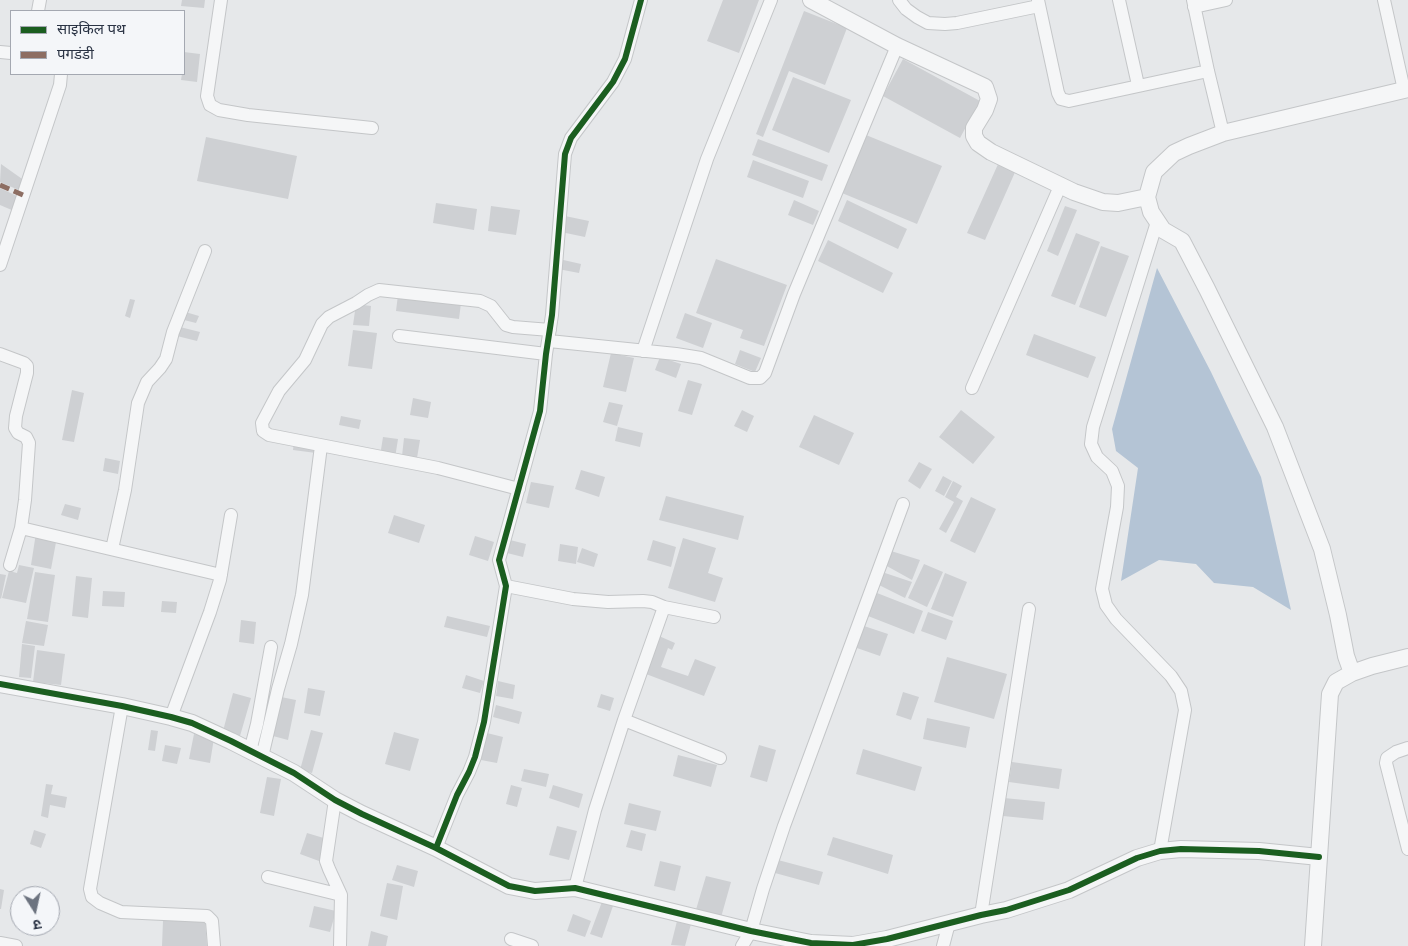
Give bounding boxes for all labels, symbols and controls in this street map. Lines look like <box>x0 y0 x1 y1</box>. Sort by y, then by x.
legend <box>10 10 185 75</box>
text: साइकिल पथ <box>57 19 126 38</box>
text: पगडंडी <box>57 44 94 63</box>
north arrow <box>10 886 60 936</box>
text: उ <box>32 915 43 934</box>

